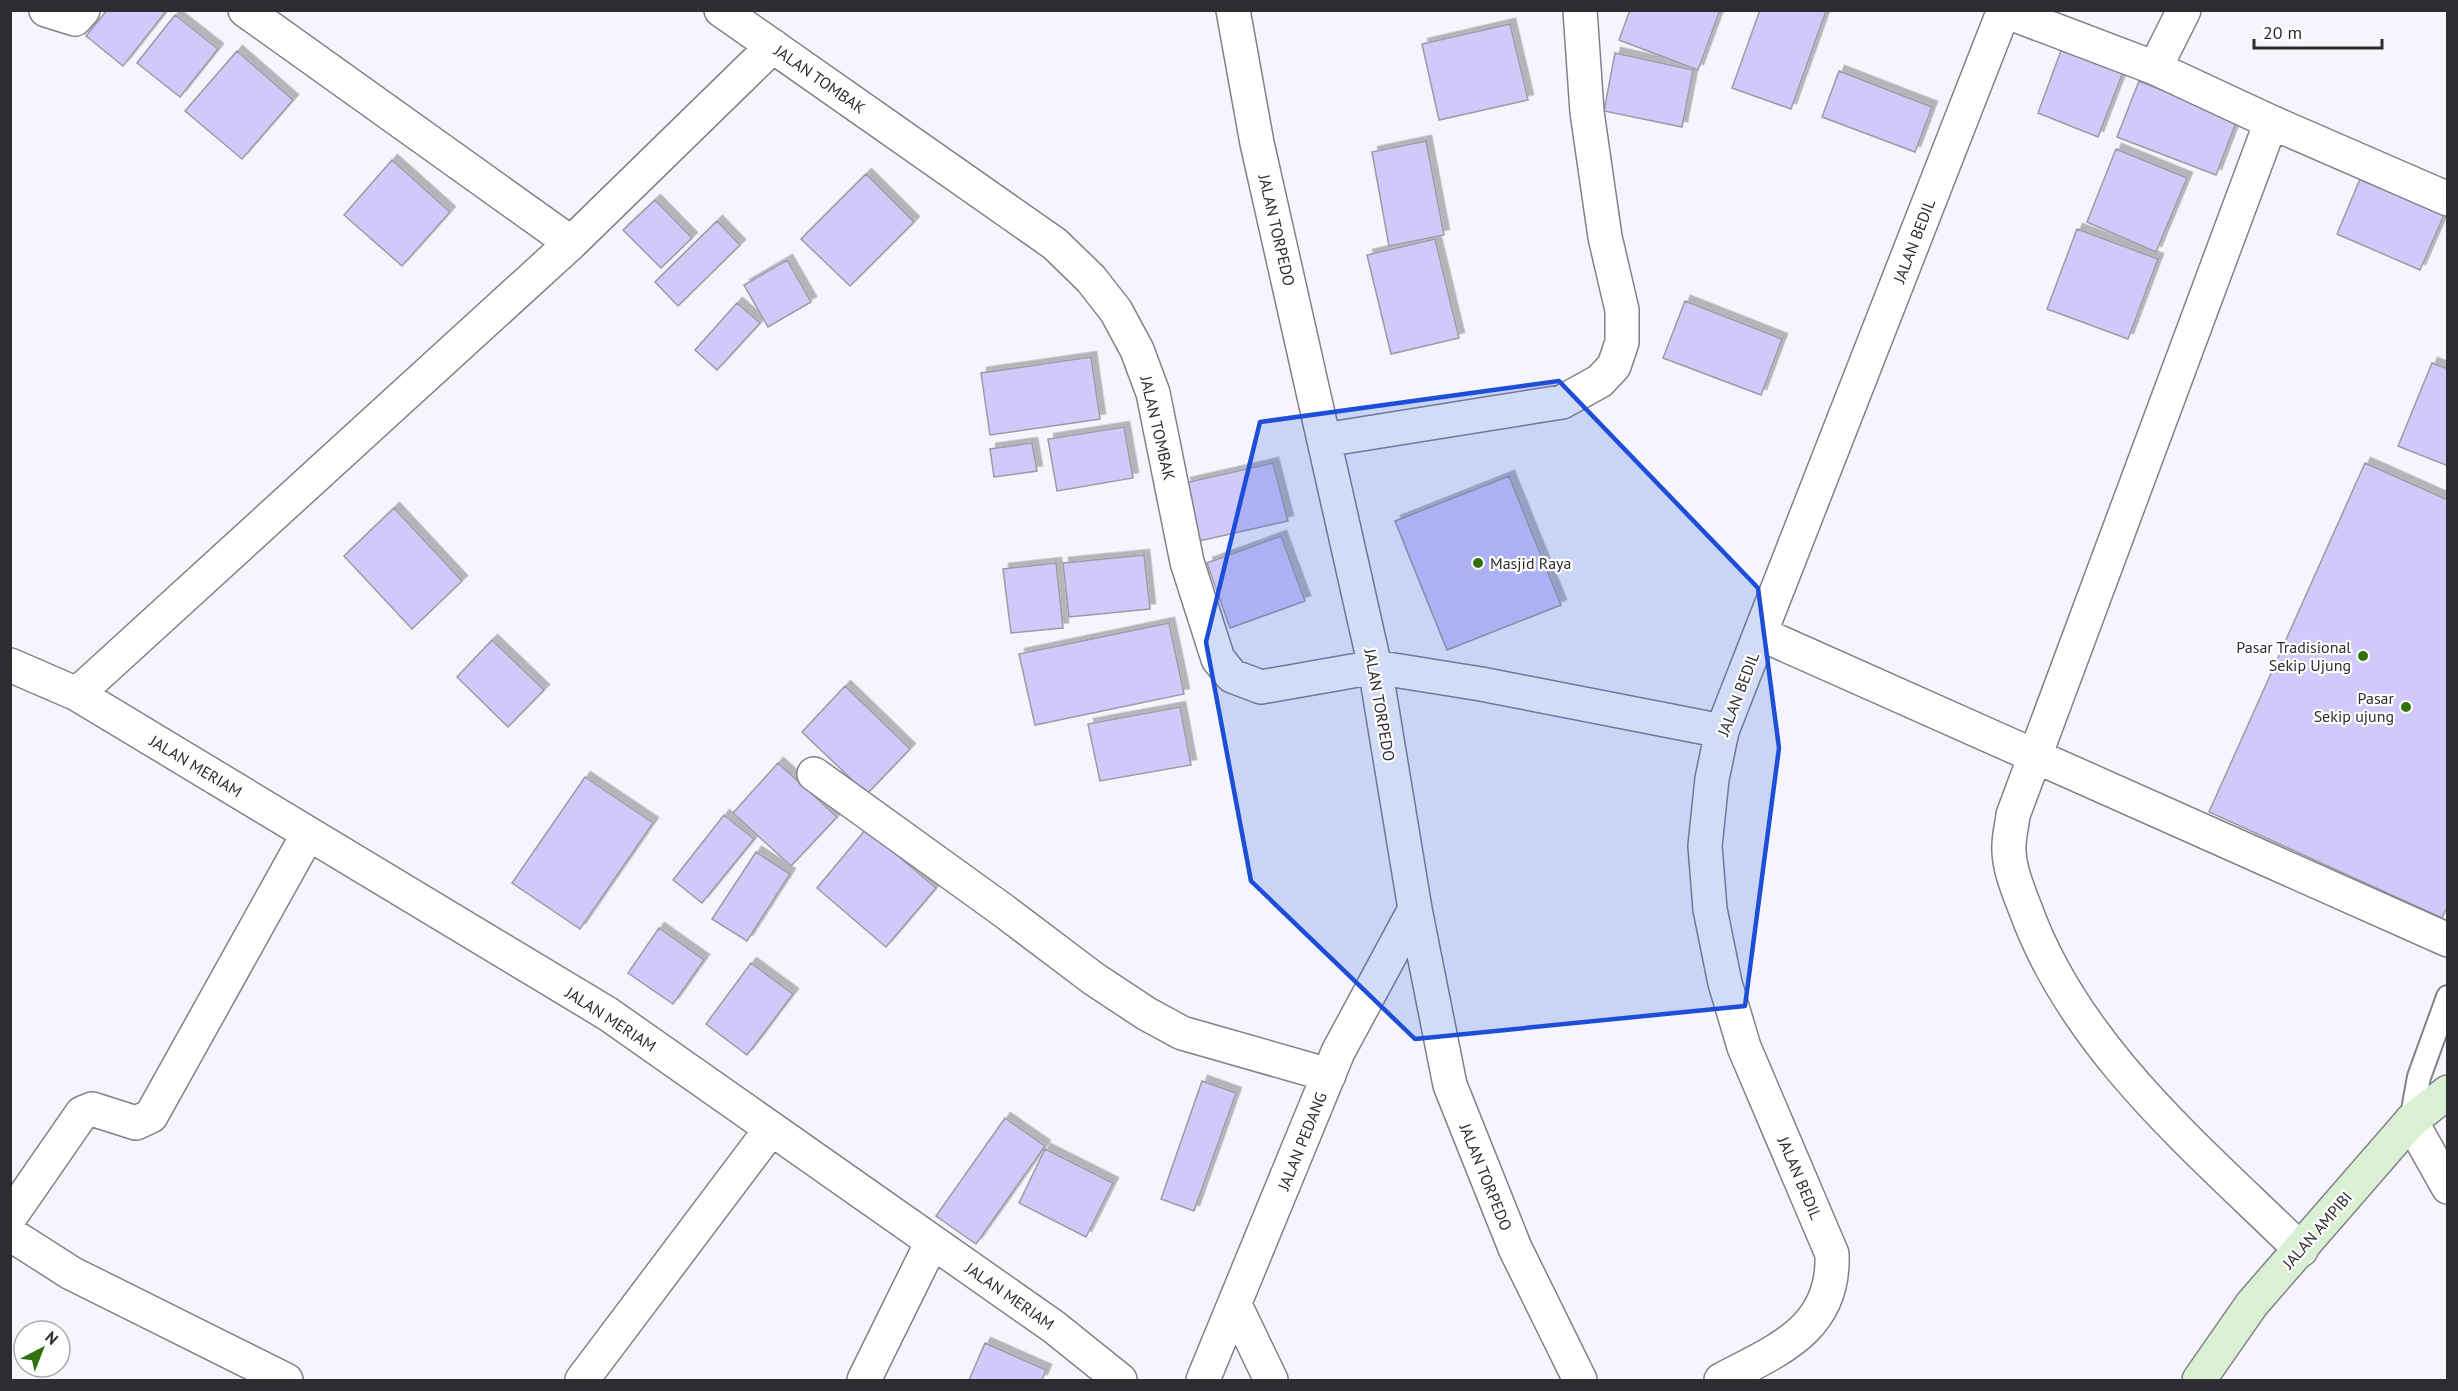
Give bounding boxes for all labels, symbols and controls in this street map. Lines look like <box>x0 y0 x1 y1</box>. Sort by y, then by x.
scale bar <box>2254 12 2382 50</box>
text: 20 m <box>2263 21 2302 44</box>
street label: JALAN TOMBAK <box>770 40 870 118</box>
street label: JALAN TORPEDO <box>1254 171 1300 288</box>
street label: JALAN BEDIL <box>1889 196 1939 287</box>
street label: JALAN TOMBAK <box>1136 373 1180 482</box>
place label: Masjid Raya <box>1490 553 1571 573</box>
marker: Masjid Raya <box>1471 556 1485 570</box>
place label: Pasar Tradisional Sekip Ujung <box>2236 637 2351 675</box>
street label: JALAN TORPEDO <box>1360 646 1400 763</box>
street label: JALAN BEDIL <box>1713 649 1763 740</box>
marker: Pasar Tradisional Sekip Ujung <box>2356 649 2370 663</box>
place label: Pasar Sekip ujung <box>2314 688 2395 726</box>
marker: Pasar Sekip ujung <box>2399 700 2413 714</box>
street label: JALAN MERIAM <box>145 730 246 801</box>
street label: JALAN MERIAM <box>561 982 660 1056</box>
street label: JALAN PEDANG <box>1273 1089 1331 1194</box>
street label: JALAN TORPEDO <box>1455 1120 1517 1234</box>
street label: JALAN BEDIL <box>1773 1133 1826 1222</box>
street label: JALAN AMPIBI <box>2277 1187 2356 1274</box>
street label: JALAN MERIAM <box>961 1257 1058 1334</box>
north arrow <box>12 1319 72 1379</box>
text: N <box>41 1327 63 1349</box>

